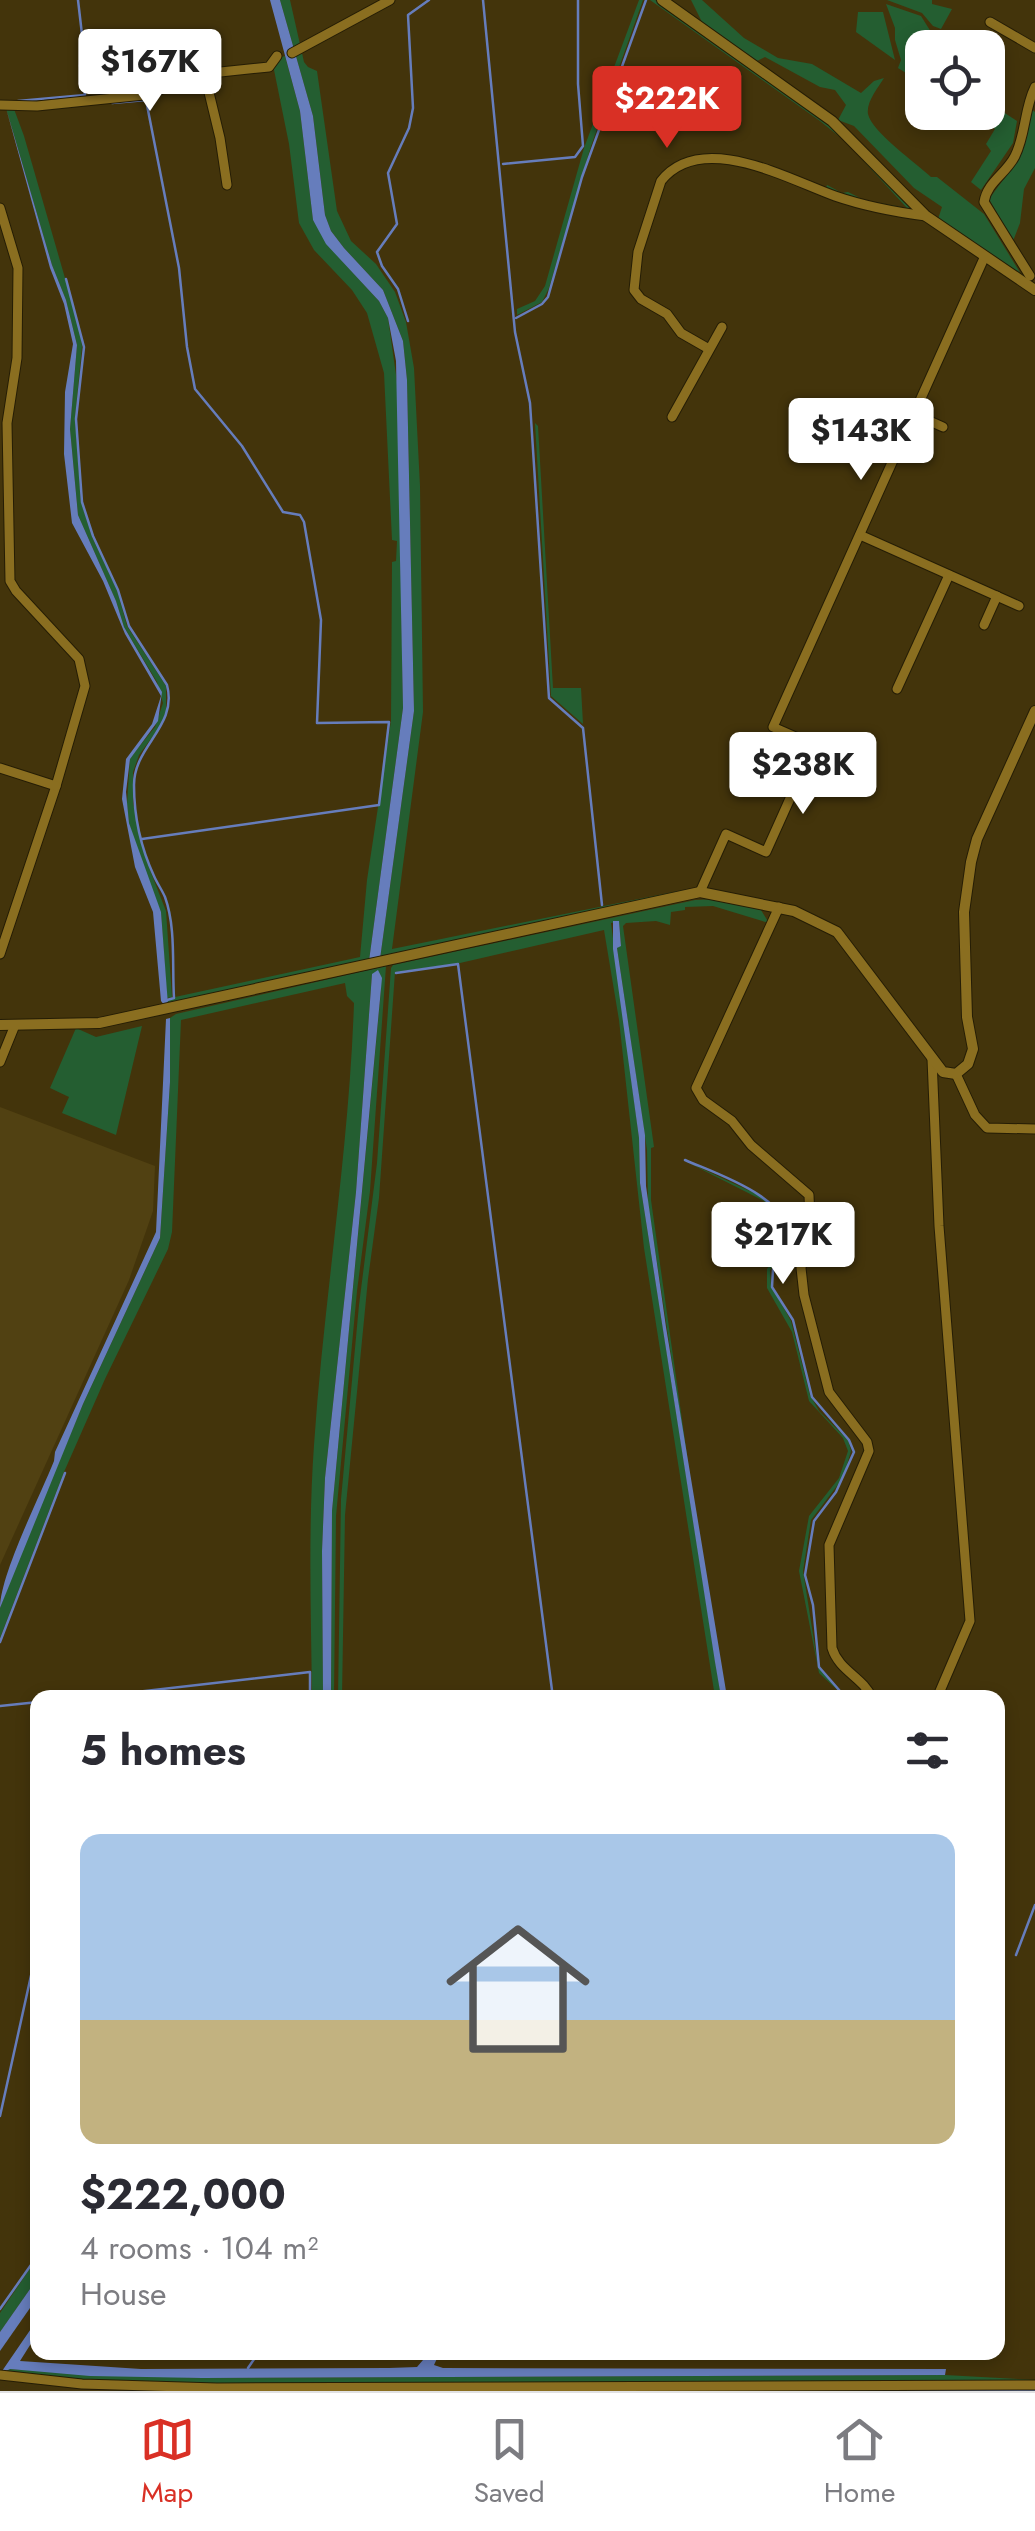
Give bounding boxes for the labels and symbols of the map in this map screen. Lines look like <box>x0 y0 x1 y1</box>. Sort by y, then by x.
pin: $167K <box>80 29 220 114</box>
pin: $222K <box>597 66 737 151</box>
pin: $143K <box>791 398 931 483</box>
pin: $238K <box>733 732 873 817</box>
pin: $217K <box>713 1202 853 1287</box>

